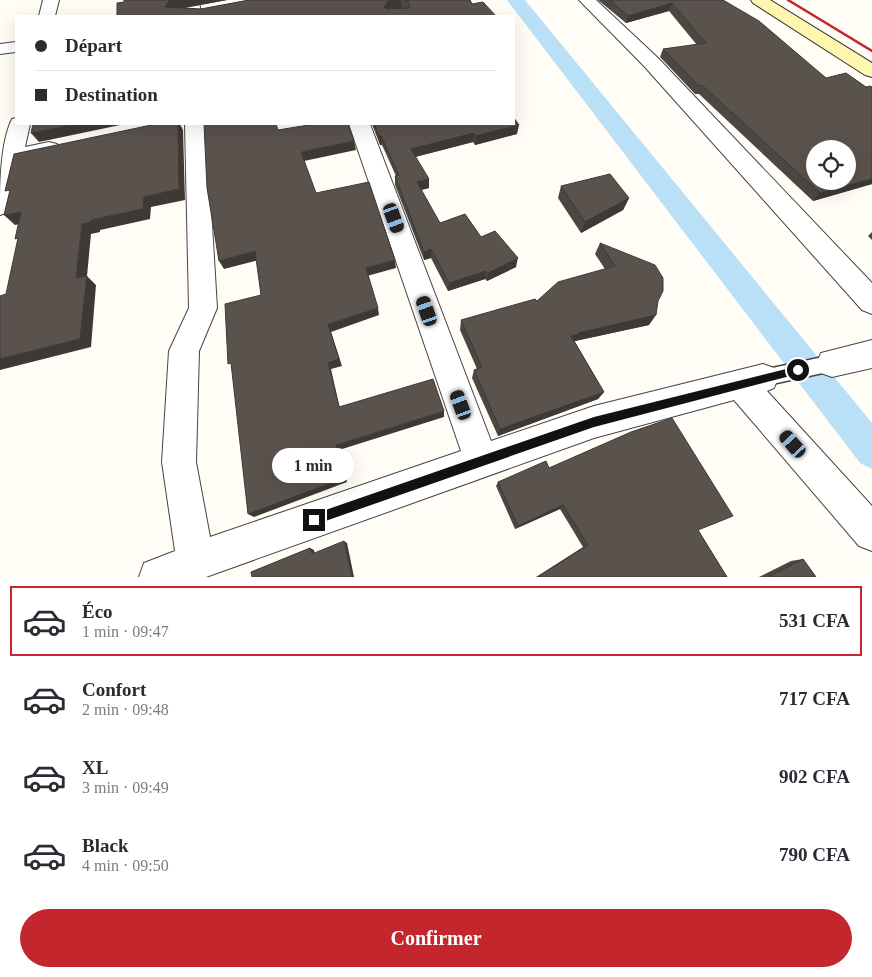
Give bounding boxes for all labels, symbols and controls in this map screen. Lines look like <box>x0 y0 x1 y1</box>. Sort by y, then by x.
text: Départ <box>65 35 122 56</box>
text: Destination <box>65 84 158 105</box>
map controls <box>806 140 856 190</box>
button: locate <box>806 140 856 190</box>
car <box>381 201 406 235</box>
car <box>415 294 438 328</box>
route start <box>787 359 809 381</box>
car <box>448 388 473 422</box>
car <box>777 428 808 460</box>
callout: 1 min <box>273 448 355 482</box>
text: 1 min <box>294 457 332 474</box>
route end <box>303 509 325 531</box>
icon: car <box>22 599 67 644</box>
text: Éco <box>82 601 113 622</box>
text: 531 CFA <box>779 610 850 631</box>
text: 1 min · 09:47 <box>82 623 169 640</box>
icon: car <box>22 677 67 722</box>
text: Confort <box>82 679 146 700</box>
text: 717 CFA <box>779 688 850 709</box>
text: 2 min · 09:48 <box>82 701 169 718</box>
icon: car <box>22 755 67 800</box>
text: XL <box>82 757 108 778</box>
text: 902 CFA <box>779 766 850 787</box>
text: 3 min · 09:49 <box>82 779 169 796</box>
icon: car <box>22 833 67 878</box>
text: Black <box>82 835 128 856</box>
text: 790 CFA <box>779 844 850 865</box>
text: 4 min · 09:50 <box>82 857 169 874</box>
button: Confirmer <box>20 909 852 967</box>

